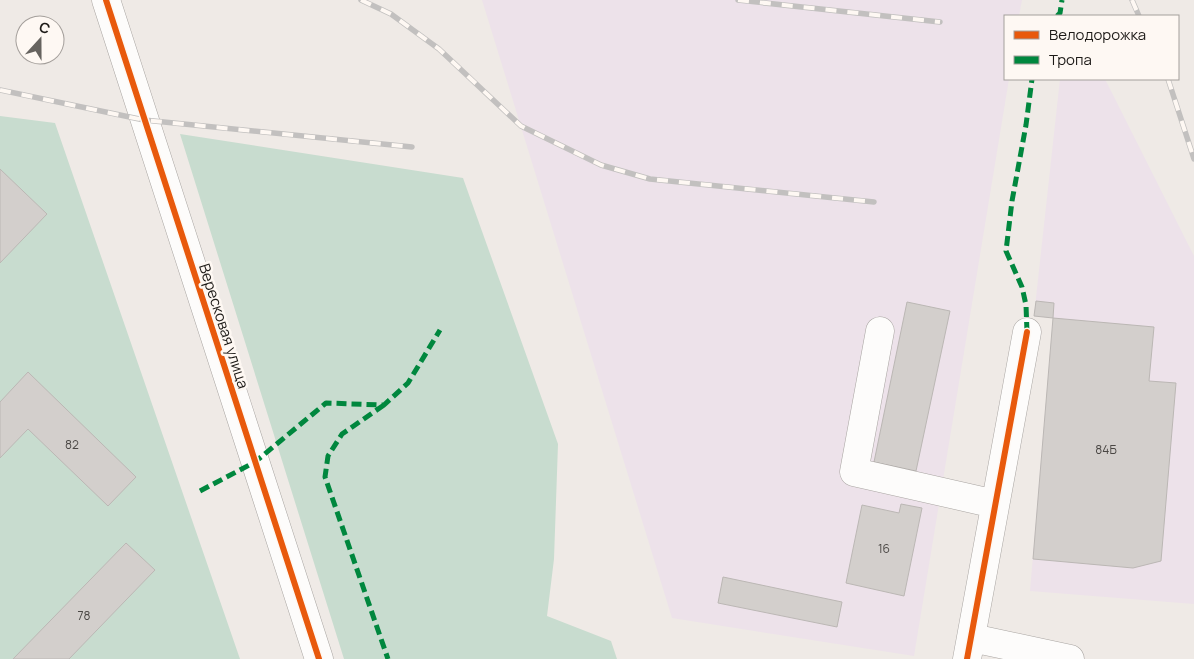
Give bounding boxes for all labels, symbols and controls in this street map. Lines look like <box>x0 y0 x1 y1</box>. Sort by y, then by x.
north arrow <box>15 15 65 65</box>
legend <box>1004 15 1179 80</box>
text: С <box>37 17 53 38</box>
text: Велодорожка <box>1049 24 1146 45</box>
text: Тропа <box>1049 49 1092 70</box>
street label: Вересковая улица <box>194 261 254 391</box>
house number: 82 <box>65 436 79 453</box>
house number: 84Б <box>1095 441 1117 458</box>
house number: 16 <box>878 540 890 557</box>
house number: 78 <box>78 607 91 624</box>

